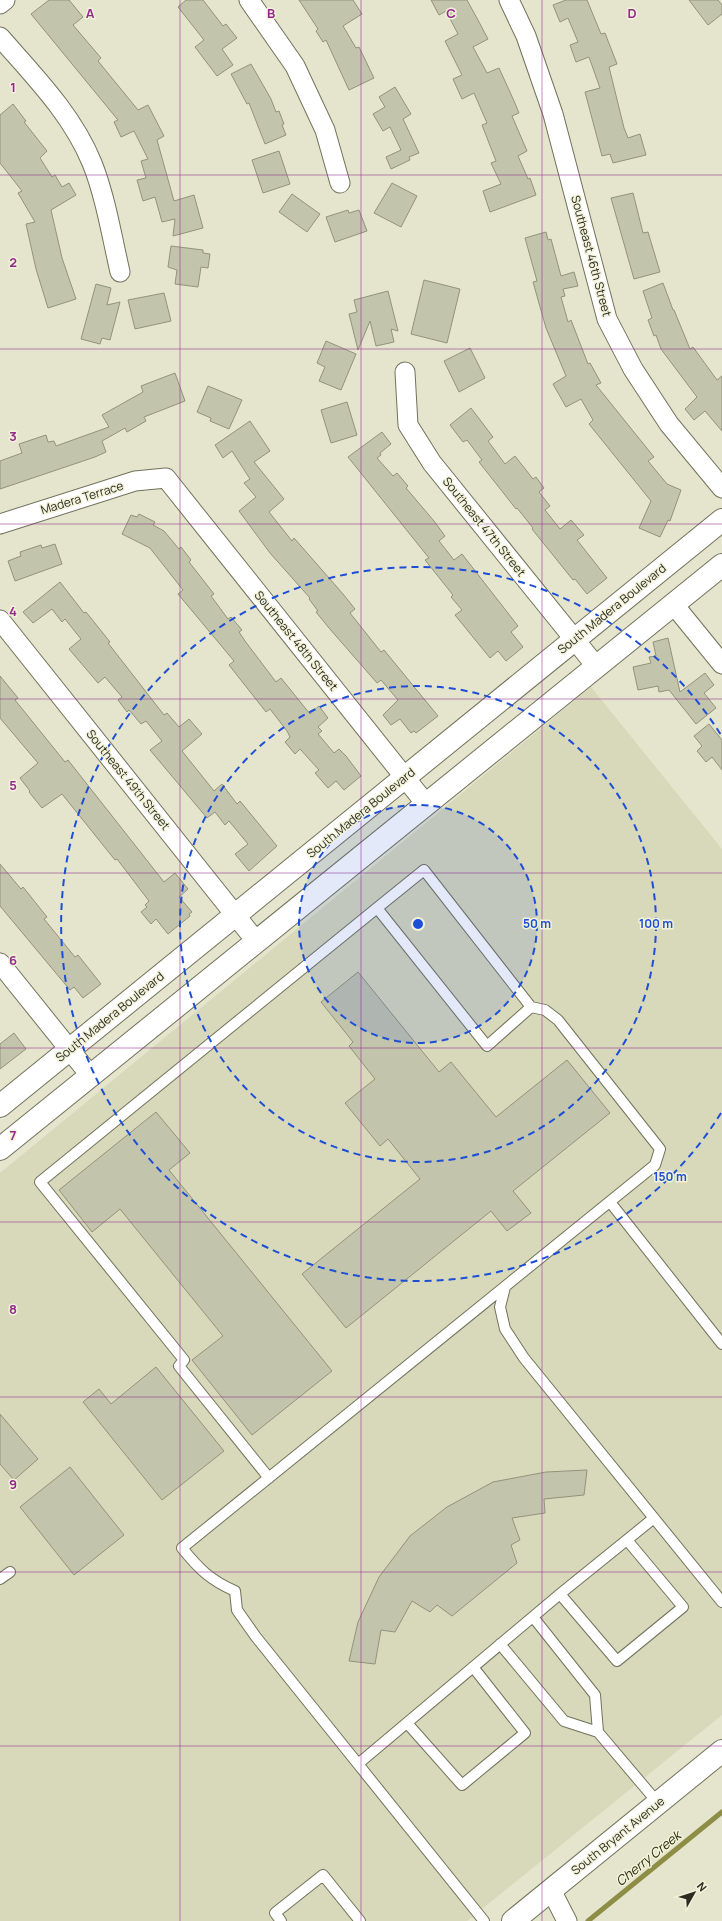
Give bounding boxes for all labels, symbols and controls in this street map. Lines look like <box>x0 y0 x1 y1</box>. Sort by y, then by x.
text: A <box>86 4 95 22</box>
text: B <box>267 4 275 22</box>
text: C <box>446 4 456 22</box>
text: D <box>627 4 637 22</box>
text: 1 <box>10 78 16 96</box>
street label: Southeast 46th Street <box>567 193 616 318</box>
text: 2 <box>9 253 17 271</box>
text: 3 <box>9 427 17 445</box>
street label: Southeast 47th Street <box>439 473 530 580</box>
street label: Madera Terrace <box>38 477 125 518</box>
street label: South Madera Boulevard <box>554 560 669 658</box>
street label: Southeast 48th Street <box>251 587 342 694</box>
text: 4 <box>9 602 17 620</box>
street label: Southeast 49th Street <box>83 726 174 834</box>
street label: South Madera Boulevard <box>303 764 418 862</box>
text: 5 <box>9 776 17 794</box>
text: 50 m <box>523 915 551 932</box>
text: 100 m <box>639 915 673 932</box>
centre of rings <box>411 917 425 931</box>
text: 6 <box>9 951 17 969</box>
street label: South Madera Boulevard <box>52 968 167 1066</box>
text: 7 <box>10 1126 17 1144</box>
text: 150 m <box>653 1168 687 1185</box>
text: 8 <box>9 1300 17 1318</box>
text: 9 <box>9 1475 17 1493</box>
street label: South Bryant Avenue <box>567 1793 668 1879</box>
water label: Cherry Creek <box>612 1825 686 1890</box>
north arrow <box>674 1873 714 1913</box>
text: N <box>694 1879 711 1894</box>

